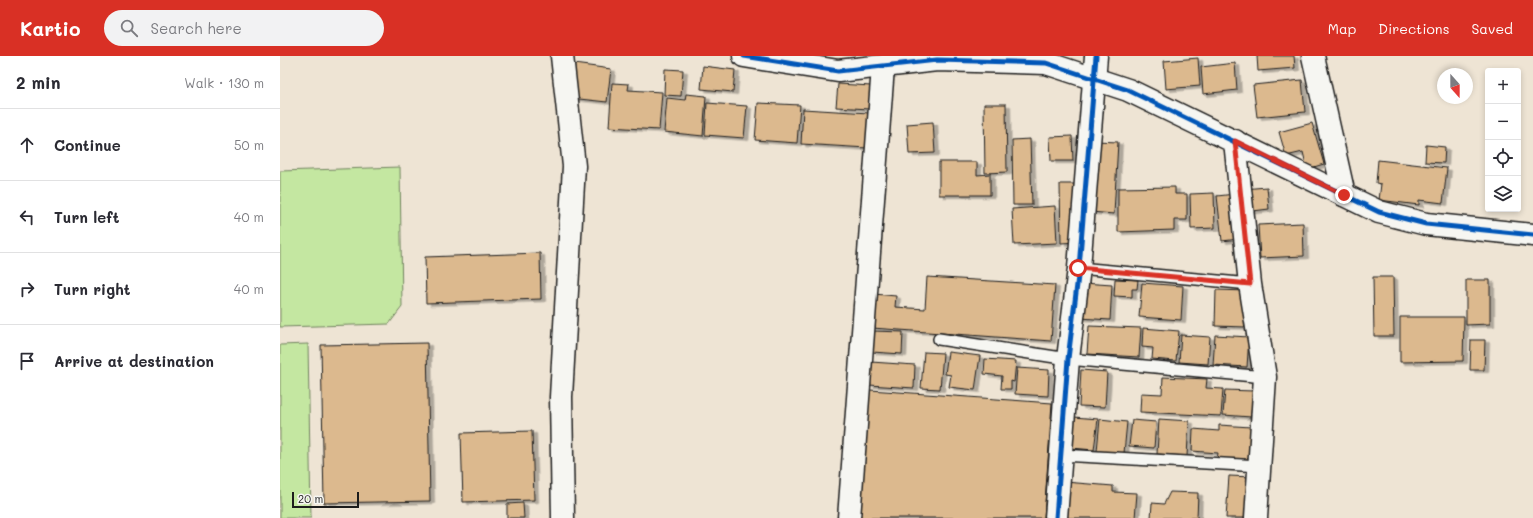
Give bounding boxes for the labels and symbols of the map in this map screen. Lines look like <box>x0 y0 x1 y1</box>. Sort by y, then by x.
north arrow <box>1437 68 1473 104</box>
route end <box>1335 186 1353 204</box>
route start <box>1069 259 1087 277</box>
scale bar <box>292 490 359 509</box>

